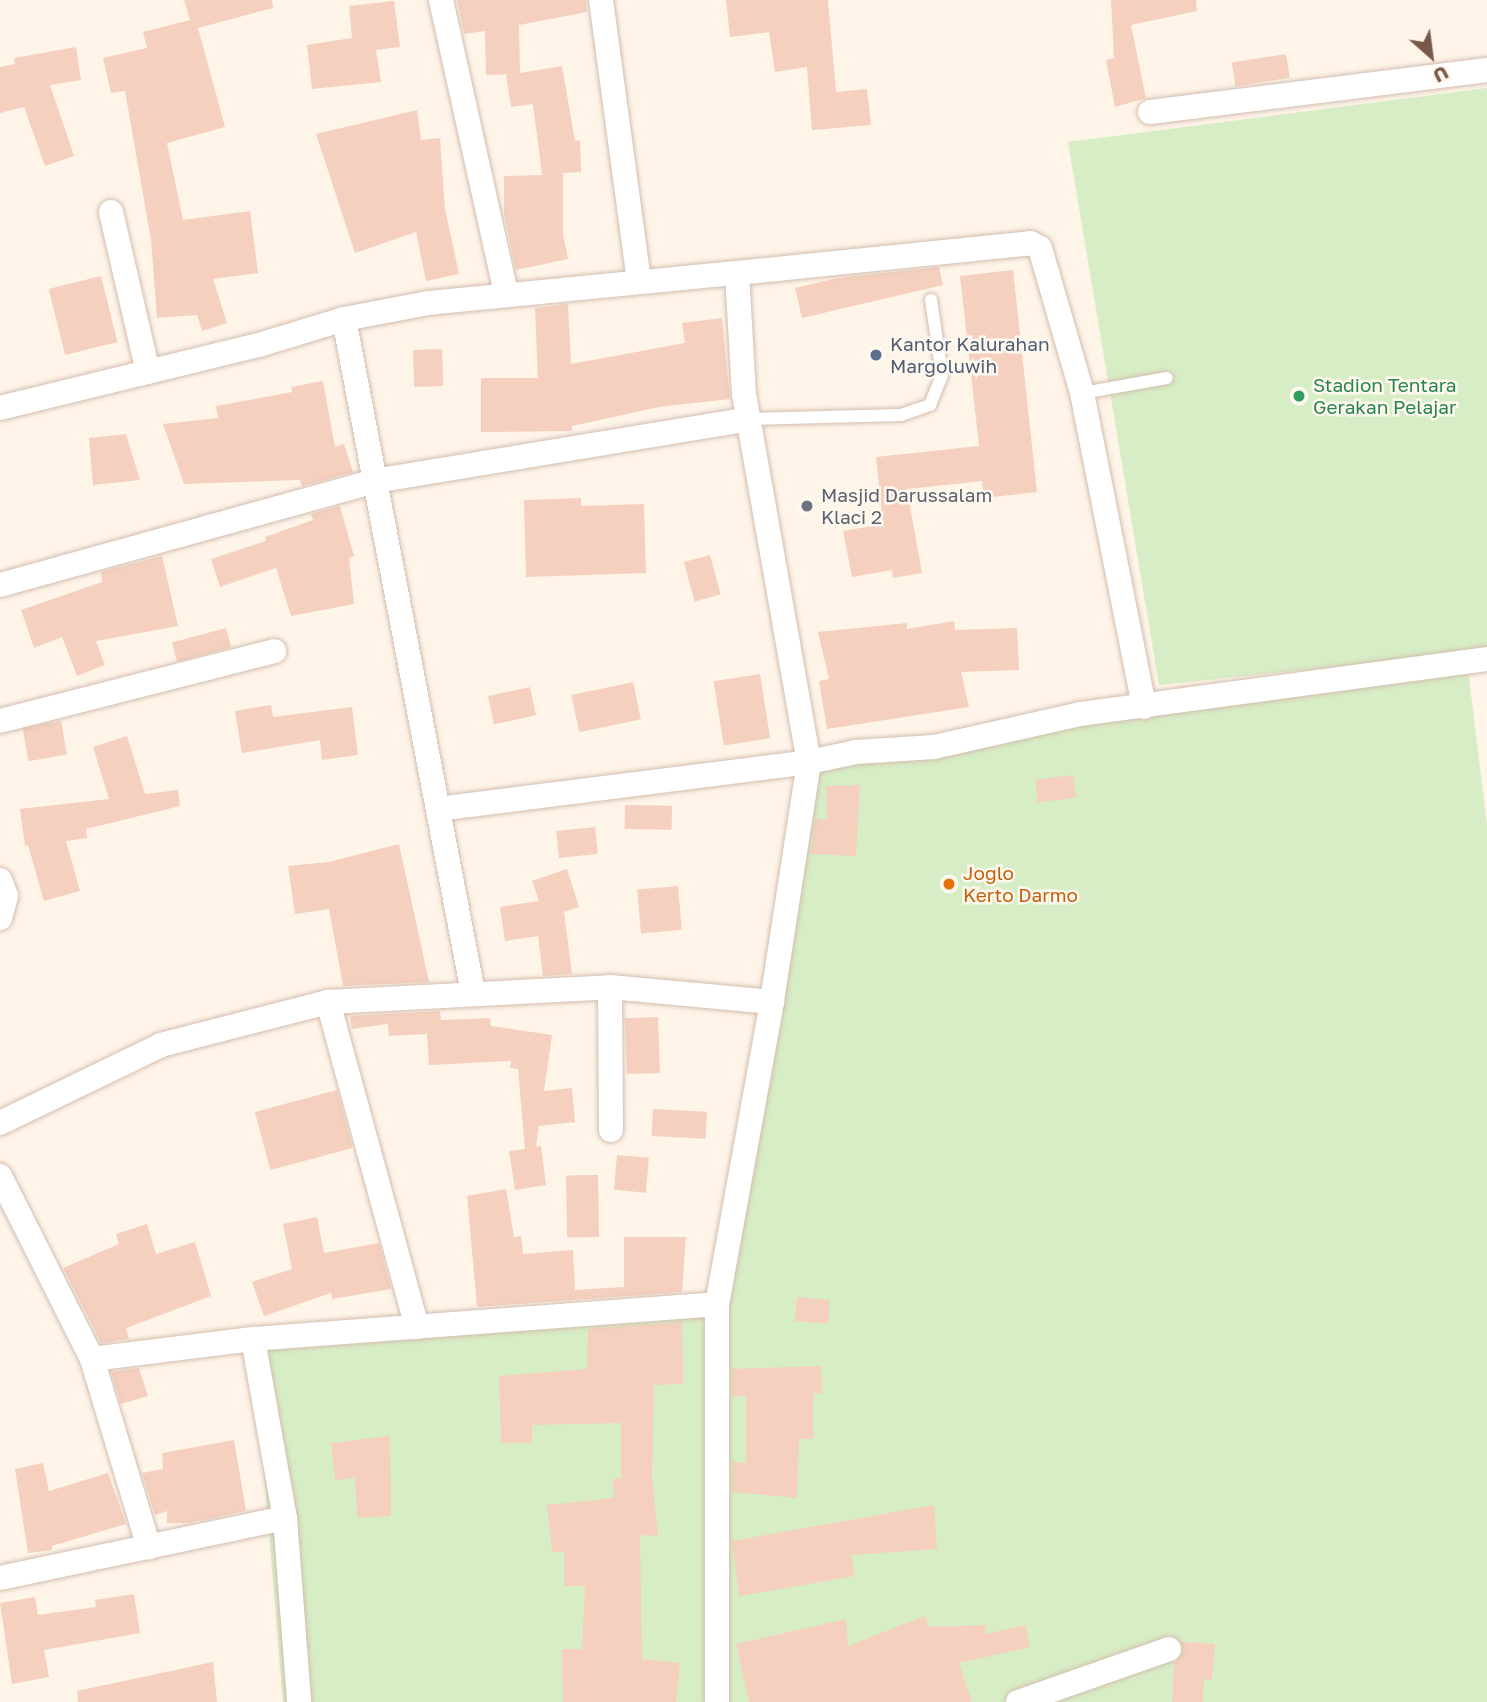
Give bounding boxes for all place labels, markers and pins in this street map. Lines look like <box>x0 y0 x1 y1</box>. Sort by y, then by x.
place label: Kantor Kalurahan Margoluwih <box>890 333 1050 377</box>
marker: Kantor Kalurahan Margoluwih <box>868 347 884 363</box>
place label: Stadion Tentara Gerakan Pelajar <box>1313 374 1457 418</box>
marker: Stadion Tentara Gerakan Pelajar <box>1291 388 1307 404</box>
place label: Masjid Darussalam Klaci 2 <box>821 484 992 528</box>
marker: Masjid Darussalam Klaci 2 <box>799 498 815 514</box>
place label: Joglo Kerto Darmo <box>963 862 1078 906</box>
marker: Joglo Kerto Darmo <box>941 876 957 892</box>

